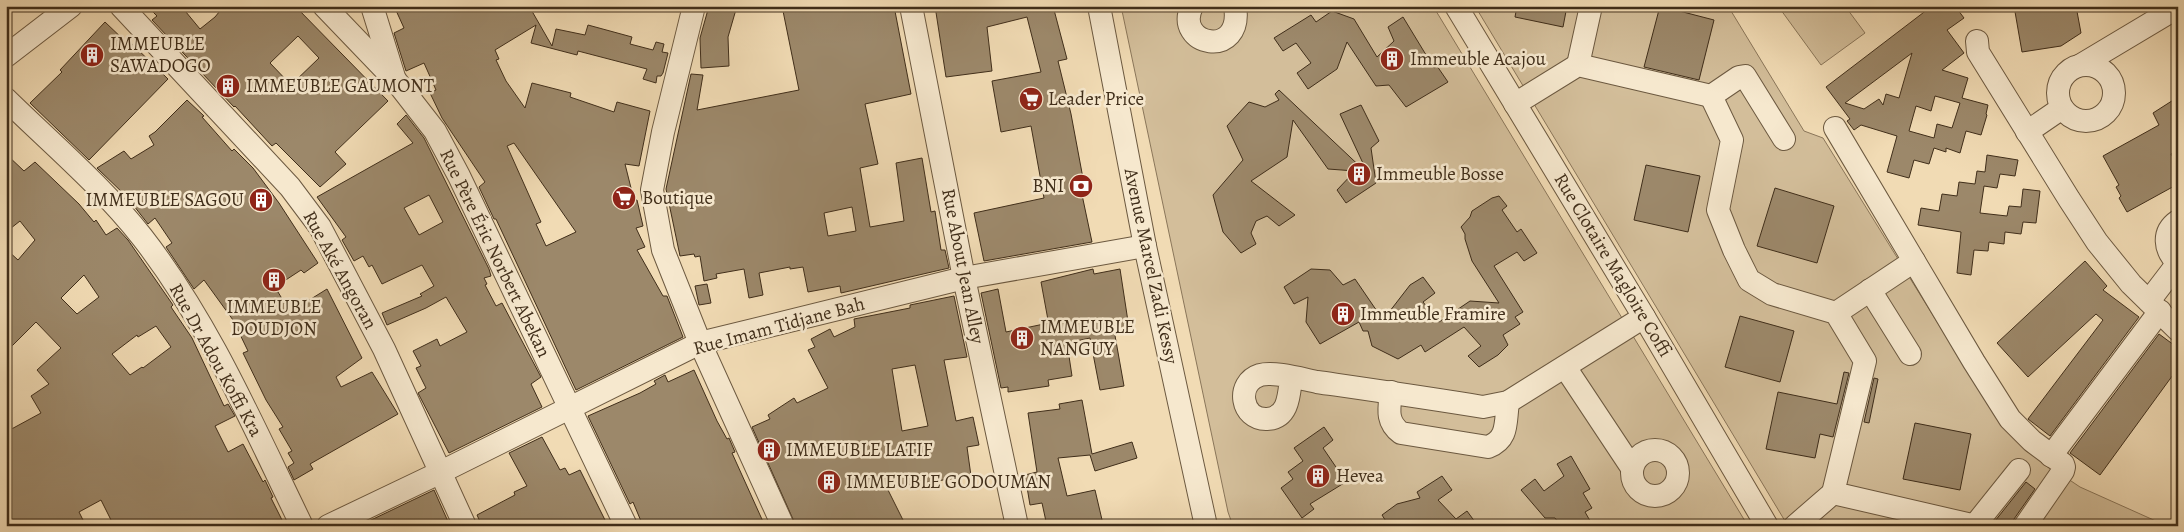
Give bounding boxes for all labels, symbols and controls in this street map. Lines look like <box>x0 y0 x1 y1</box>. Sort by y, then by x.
place label: IMMEUBLE SAWADOGO <box>110 31 211 79</box>
building icon: IMMEUBLE SAWADOGO <box>79 42 105 68</box>
building icon: Immeuble Acajou <box>1379 46 1405 72</box>
place label: Immeuble Acajou <box>1410 46 1546 72</box>
building icon: IMMEUBLE GAUMONT <box>215 73 241 99</box>
place label: IMMEUBLE GAUMONT <box>246 73 435 99</box>
supermarket icon: Leader Price <box>1018 86 1044 112</box>
place label: Leader Price <box>1048 86 1144 112</box>
street label: Rue Père Éric Norbert Abekan <box>433 144 557 362</box>
building icon: Immeuble Bosse <box>1346 161 1372 187</box>
place label: Immeuble Bosse <box>1376 161 1504 187</box>
street label: Avenue Marcel Zadi Kessy <box>1117 165 1185 367</box>
street label: Rue Clotaire Magloire Coffi <box>1548 168 1678 362</box>
place label: BNI <box>1032 173 1064 199</box>
bank icon: BNI <box>1068 173 1094 199</box>
supermarket icon: Boutique <box>611 185 637 211</box>
place label: Boutique <box>642 185 713 211</box>
street label: Rue About Jean Alley <box>935 186 991 346</box>
place label: IMMEUBLE SAGOU <box>85 187 244 213</box>
building icon: IMMEUBLE SAGOU <box>248 187 274 213</box>
street label: Rue Aké Angoran <box>297 206 383 334</box>
building icon: IMMEUBLE DOUDJON <box>261 267 287 293</box>
street label: Rue Dr Adou Koffi Kra <box>163 279 269 442</box>
street label: Rue Imam Tidjane Bah <box>690 291 868 361</box>
place label: IMMEUBLE DOUDJON <box>226 294 322 342</box>
building icon: Immeuble Framire <box>1330 301 1356 327</box>
place label: Immeuble Framire <box>1360 301 1506 327</box>
place label: IMMEUBLE NANGUY <box>1040 314 1135 362</box>
building icon: IMMEUBLE NANGUY <box>1009 325 1035 351</box>
building icon: IMMEUBLE LATIF <box>756 437 782 463</box>
place label: IMMEUBLE LATIF <box>786 437 933 463</box>
building icon: Hevea <box>1305 463 1331 489</box>
place label: Hevea <box>1336 463 1384 489</box>
building icon: IMMEUBLE GODOUMAN <box>816 469 842 495</box>
place label: IMMEUBLE GODOUMAN <box>846 469 1051 495</box>

